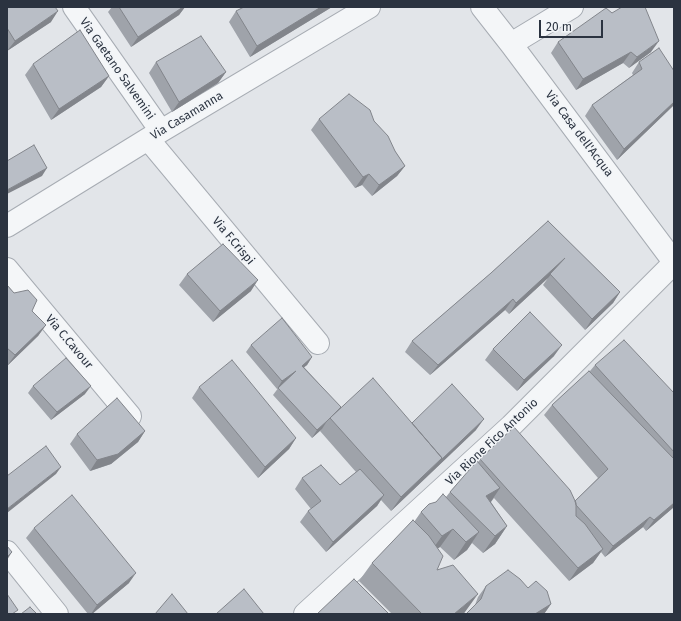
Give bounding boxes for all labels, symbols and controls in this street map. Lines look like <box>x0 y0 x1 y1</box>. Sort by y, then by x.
scale bar <box>541 12 605 38</box>
street label: Via Gaetano Salvemini <box>76 15 158 123</box>
text: 20 m <box>546 20 572 34</box>
street label: Via Casa dell'Acqua <box>542 88 616 180</box>
street label: Via Casamanna <box>148 89 226 143</box>
street label: Via F.Crispi <box>209 214 257 268</box>
street label: Via C.Cavour <box>42 312 96 372</box>
street label: Via Rione Fico Antonio <box>443 395 541 489</box>

